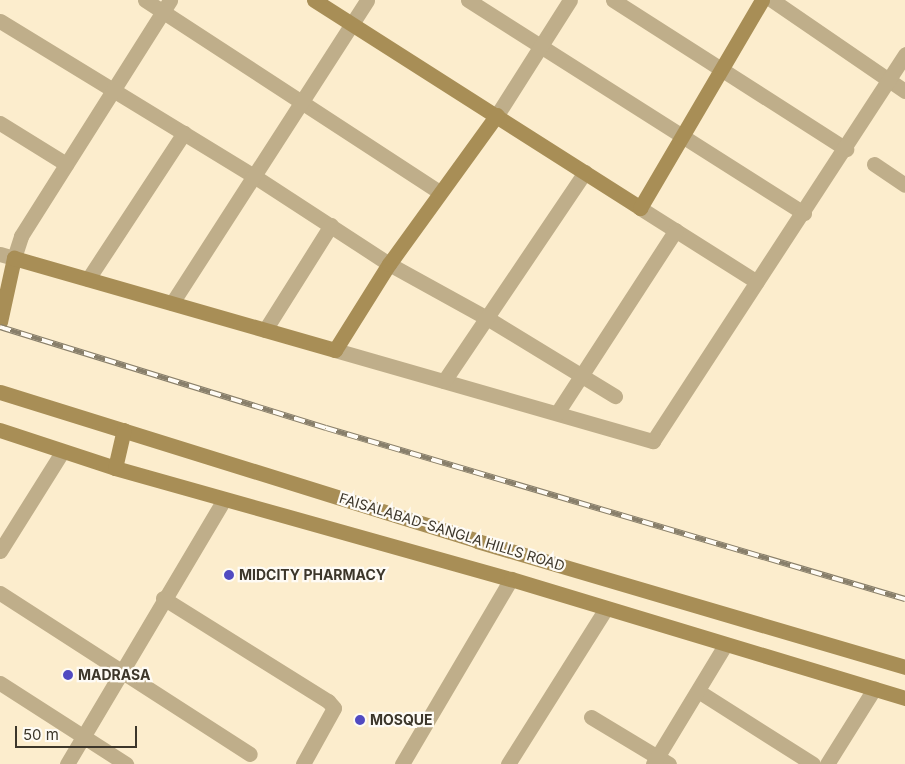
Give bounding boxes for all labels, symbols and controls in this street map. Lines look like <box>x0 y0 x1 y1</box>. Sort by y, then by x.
street label: FAISALABAD-SANGLA HILLS ROAD <box>337 490 567 574</box>
place label: MIDCITY PHARMACY <box>239 567 386 583</box>
marker: MIDCITY PHARMACY <box>223 569 235 581</box>
place label: MADRASA <box>78 667 150 683</box>
marker: MADRASA <box>62 669 74 681</box>
place label: MOSQUE <box>370 712 433 728</box>
marker: MOSQUE <box>354 714 366 726</box>
scale bar <box>18 716 140 748</box>
text: 50 m <box>23 725 59 744</box>

